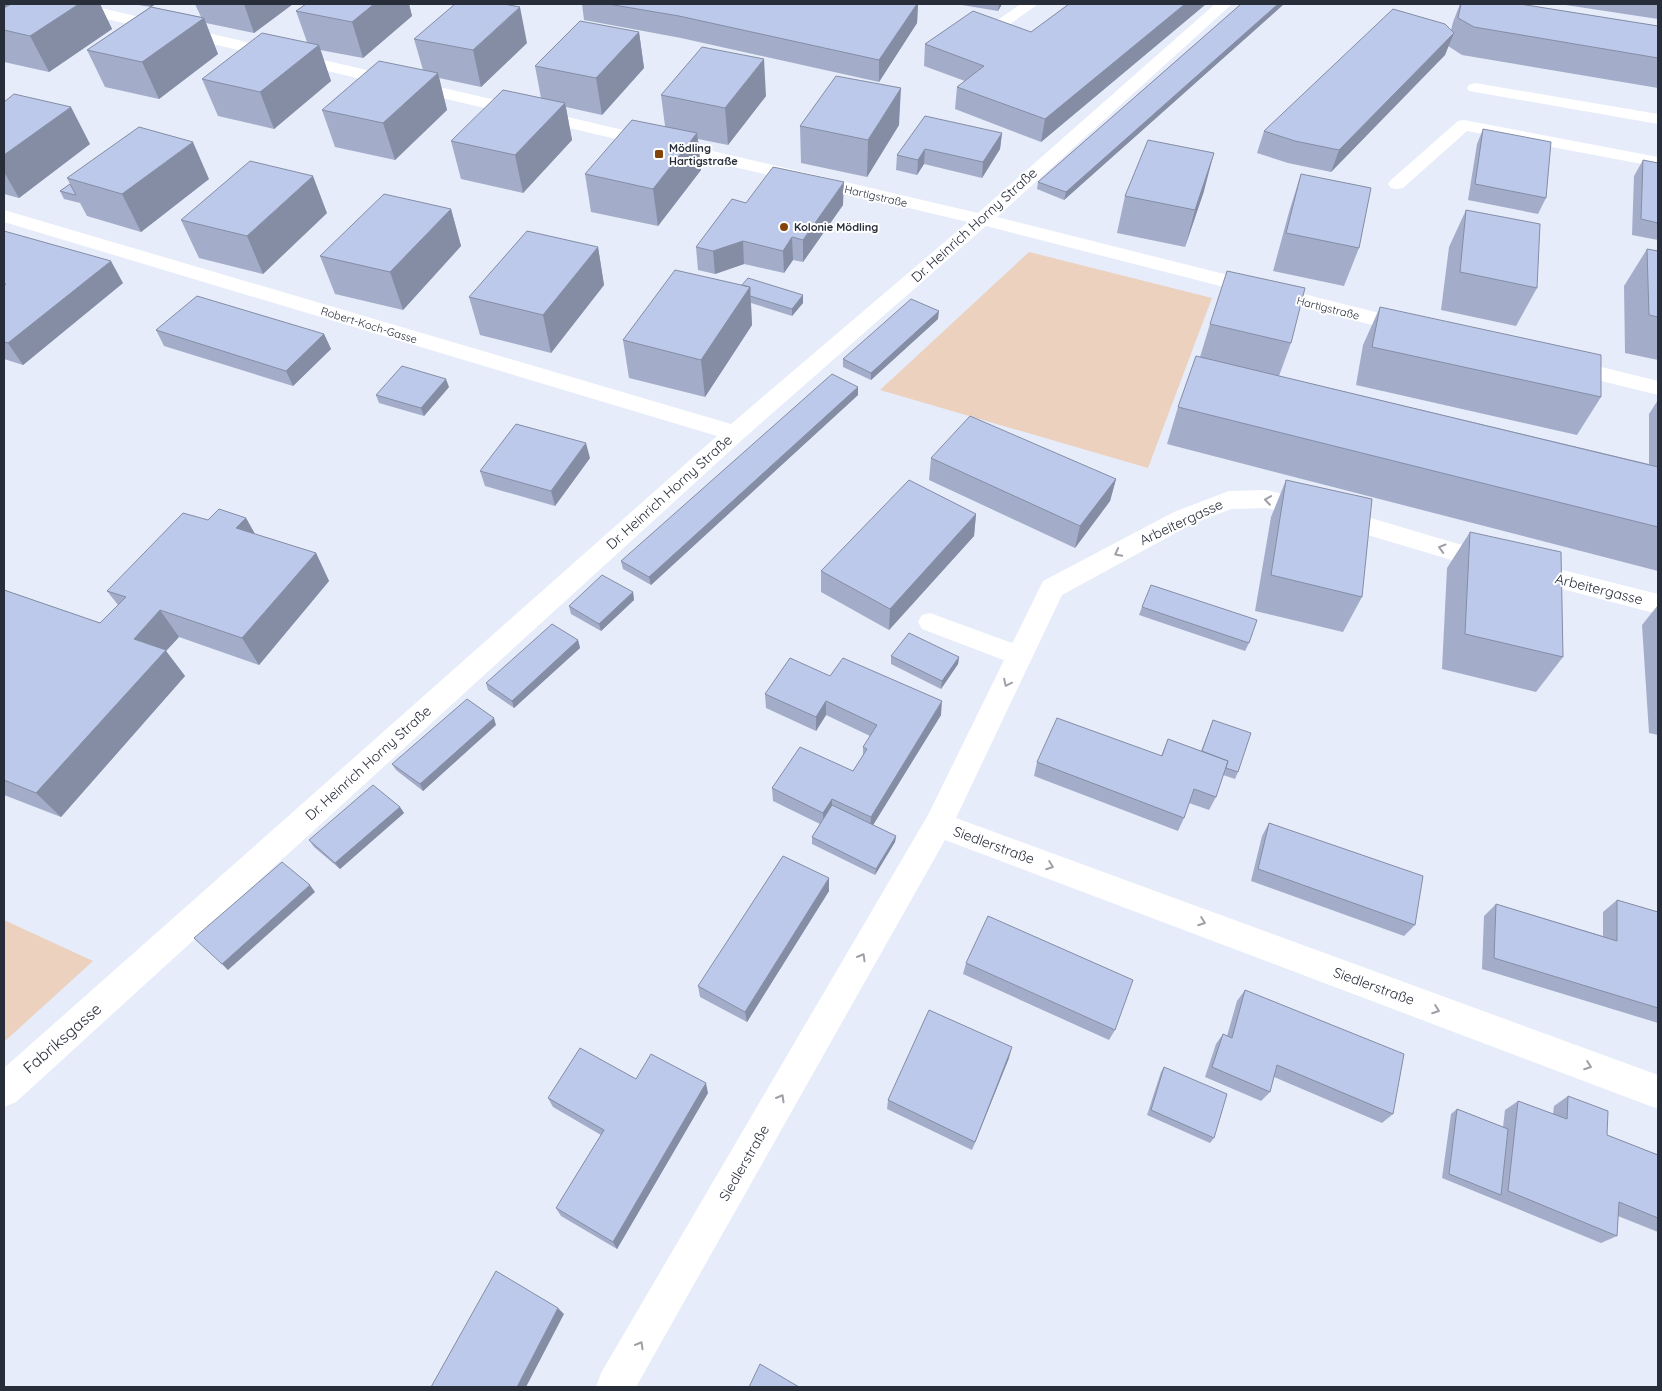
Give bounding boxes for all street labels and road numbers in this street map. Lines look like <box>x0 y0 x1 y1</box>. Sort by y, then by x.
street label: Dr. Heinrich Horny Straße <box>907 164 1041 286</box>
street label: Hartigstraße <box>843 182 909 210</box>
street label: Hartigstraße <box>1295 293 1361 323</box>
street label: Robert-Koch-Gasse <box>319 304 419 346</box>
street label: Dr. Heinrich Horny Straße <box>602 431 736 553</box>
street label: Arbeitergasse <box>1137 495 1226 549</box>
street label: Arbeitergasse <box>1553 569 1645 609</box>
street label: Dr. Heinrich Horny Straße <box>301 702 435 824</box>
street label: Siedlerstraße <box>951 822 1037 868</box>
street label: Siedlerstraße <box>1331 963 1417 1009</box>
street label: Fabriksgasse <box>19 999 105 1077</box>
street label: Siedlerstraße <box>715 1122 773 1204</box>

